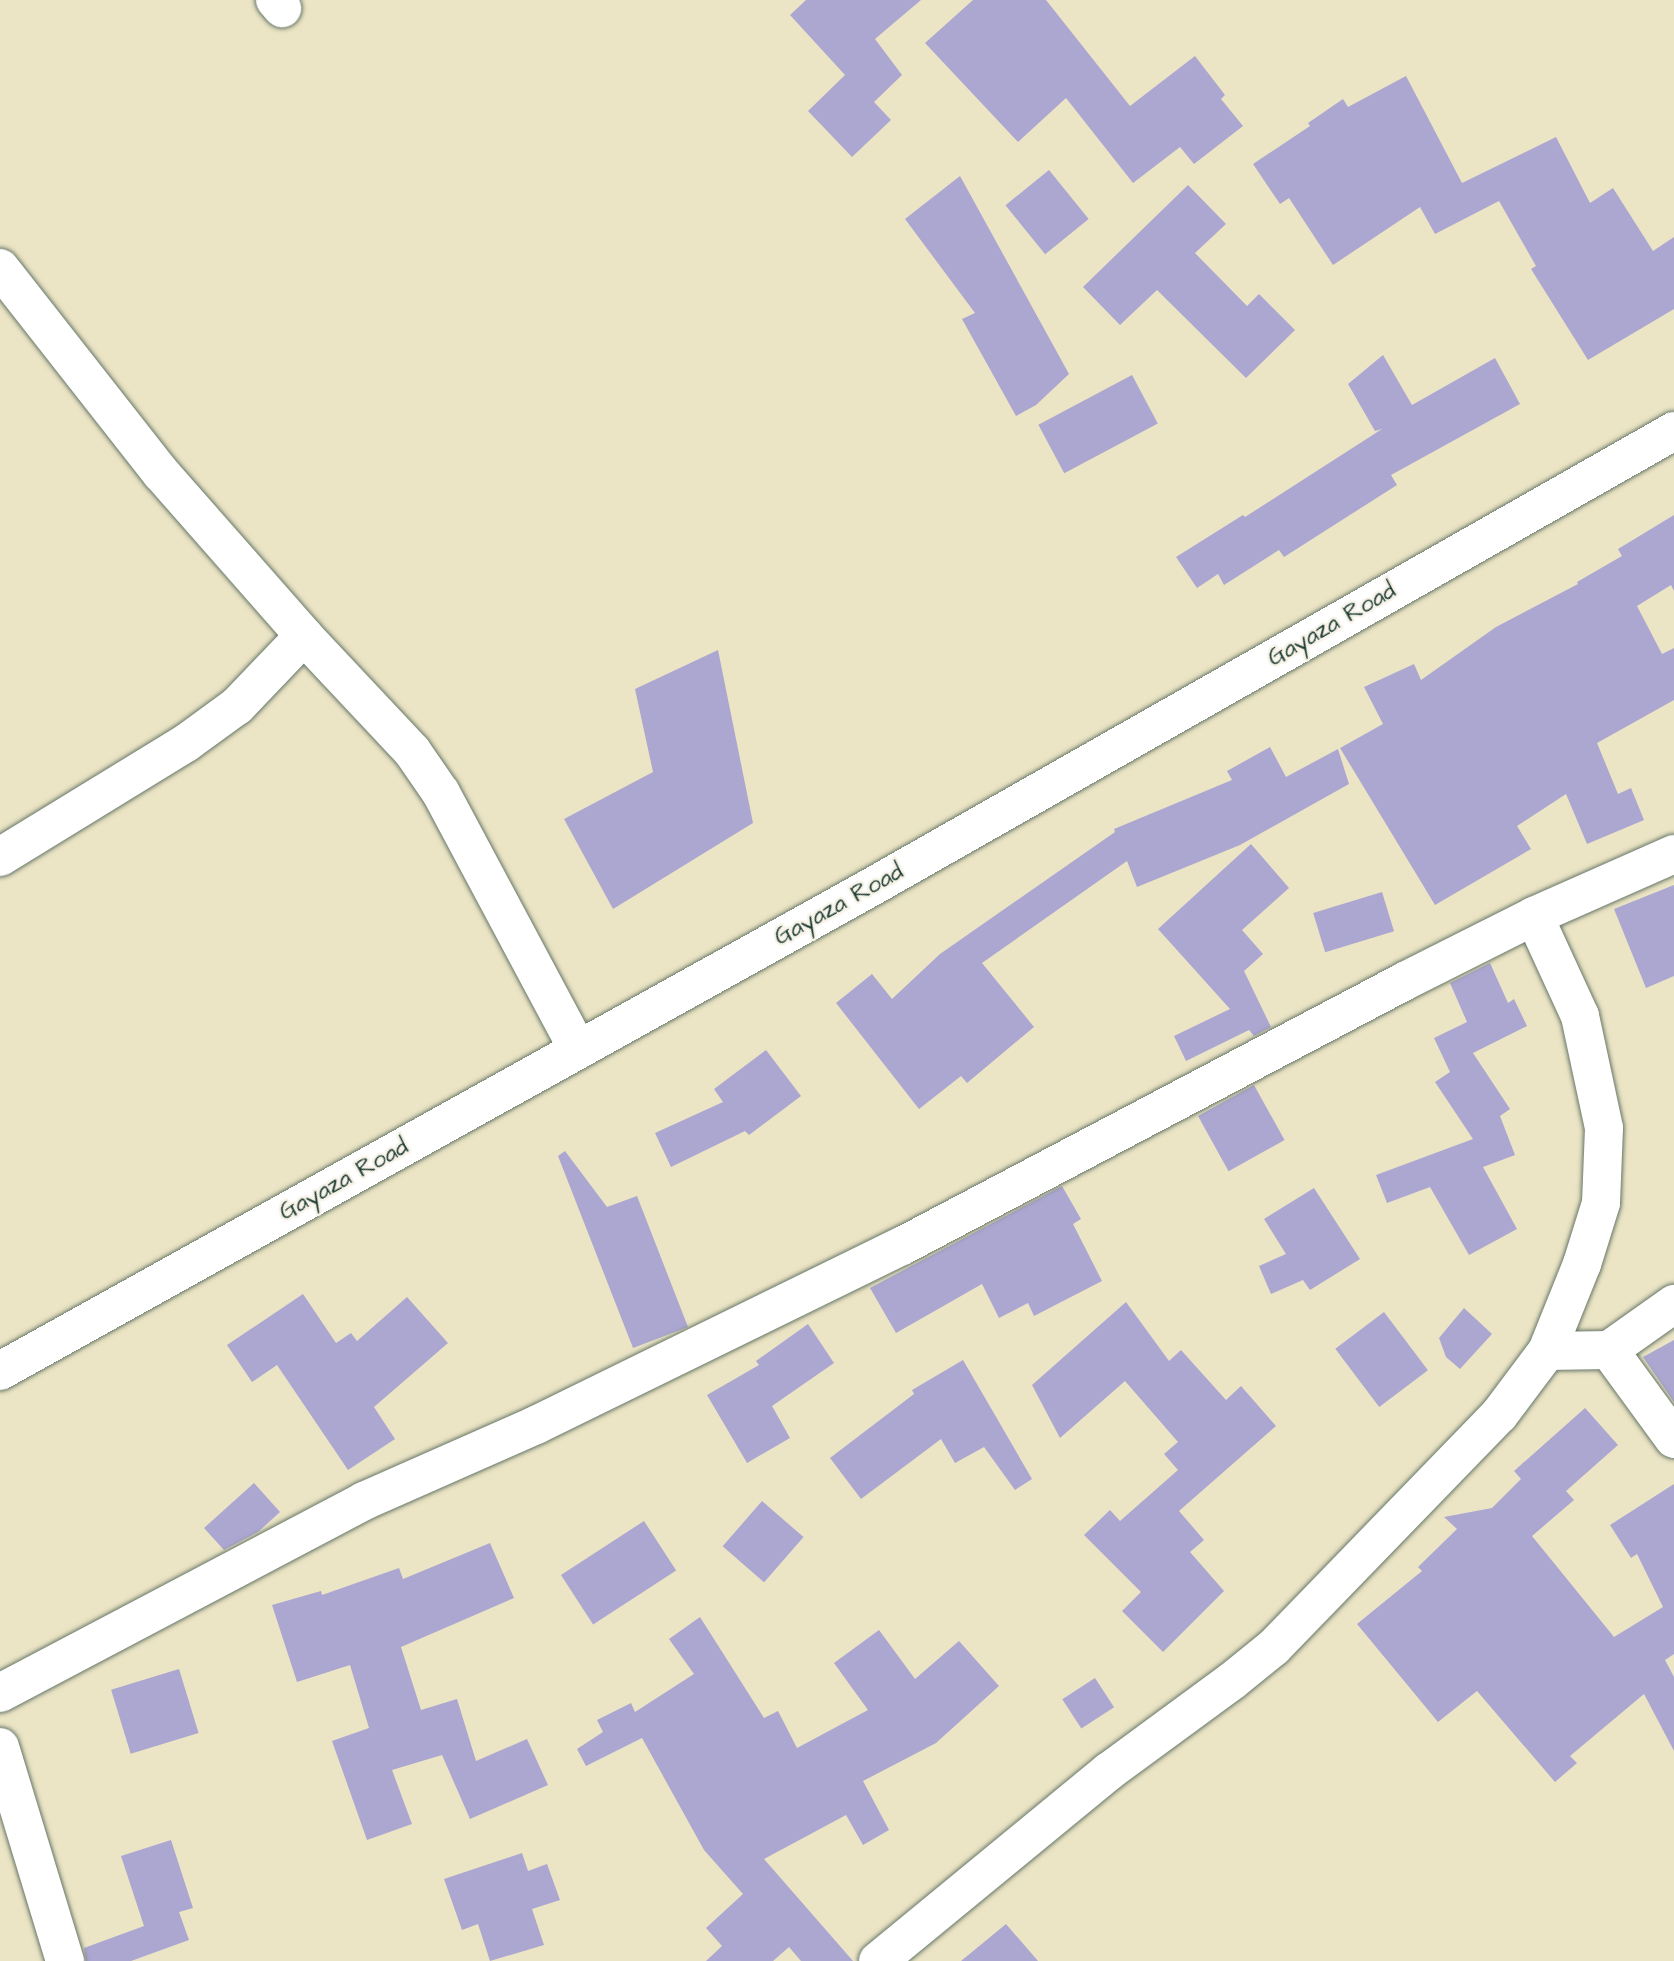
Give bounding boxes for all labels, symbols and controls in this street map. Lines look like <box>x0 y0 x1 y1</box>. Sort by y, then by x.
street label: Gayaza Road <box>1263 577 1401 673</box>
street label: Gayaza Road <box>769 858 909 952</box>
street label: Gayaza Road <box>274 1133 414 1227</box>

